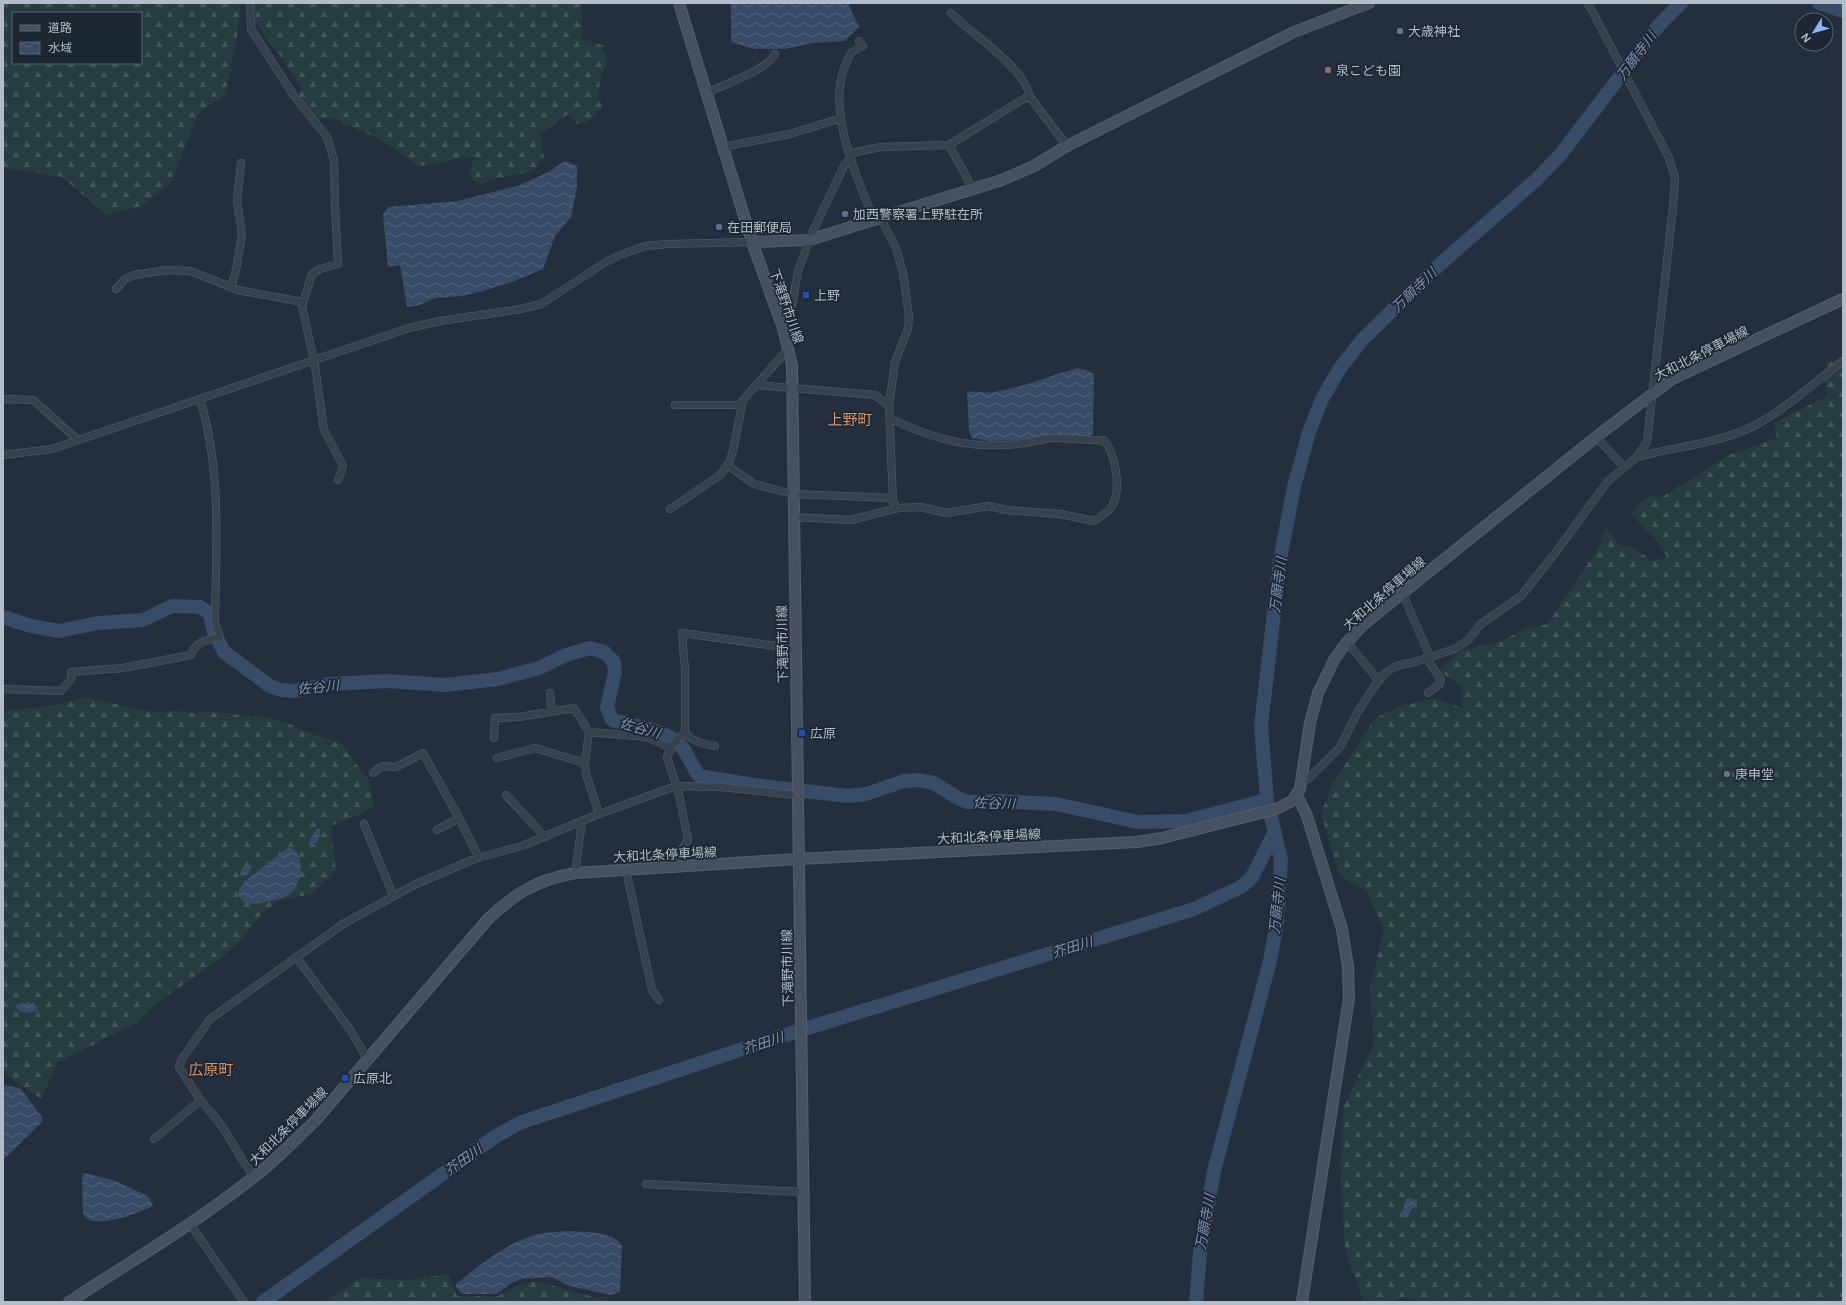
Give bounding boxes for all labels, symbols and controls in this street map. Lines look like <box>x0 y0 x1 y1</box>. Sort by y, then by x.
legend <box>12 12 142 64</box>
north arrow <box>1794 12 1834 52</box>
text: 道路 <box>48 20 72 36</box>
place label: 大歳神社 <box>1408 23 1460 40</box>
marker: 大歳神社 <box>1395 26 1405 36</box>
water label: 万願寺川 <box>1612 27 1661 84</box>
text: N <box>1798 31 1814 45</box>
text: 水域 <box>48 40 72 56</box>
place label: 泉こども園 <box>1336 62 1401 79</box>
marker: 泉こども園 <box>1323 65 1333 75</box>
place label: 加西警察署上野駐在所 <box>853 206 983 223</box>
marker: 加西警察署上野駐在所 <box>840 209 850 219</box>
place label: 在田郵便局 <box>727 219 792 236</box>
marker: 在田郵便局 <box>714 222 724 232</box>
water label: 万願寺川 <box>1388 263 1442 316</box>
street label: 下滝野市川線 <box>766 267 807 346</box>
place label: 上野 <box>814 287 840 304</box>
marker: 上野 <box>801 290 811 300</box>
street label: 大和北条停車場線 <box>1651 322 1751 385</box>
district label: 上野町 <box>827 410 873 430</box>
street label: 大和北条停車場線 <box>1340 553 1429 634</box>
water label: 万願寺川 <box>1266 554 1291 614</box>
street label: 下滝野市川線 <box>773 605 792 683</box>
water label: 佐谷川 <box>296 676 342 698</box>
water label: 佐谷川 <box>617 714 665 743</box>
place label: 広原 <box>810 725 836 742</box>
marker: 広原 <box>797 728 807 738</box>
place label: 庚申堂 <box>1735 766 1774 783</box>
marker: 庚申堂 <box>1722 769 1732 779</box>
water label: 佐谷川 <box>973 793 1017 813</box>
street label: 大和北条停車場線 <box>937 825 1041 848</box>
street label: 大和北条停車場線 <box>613 843 717 866</box>
water label: 万願寺川 <box>1265 875 1289 935</box>
street label: 下滝野市川線 <box>778 929 797 1007</box>
water label: 芥田川 <box>1049 932 1097 962</box>
water label: 芥田川 <box>740 1027 788 1058</box>
district label: 広原町 <box>188 1060 234 1080</box>
place label: 広原北 <box>353 1070 392 1087</box>
marker: 広原北 <box>340 1073 350 1083</box>
street label: 大和北条停車場線 <box>246 1084 331 1169</box>
water label: 芥田川 <box>441 1139 487 1179</box>
water label: 万願寺川 <box>1191 1191 1219 1251</box>

